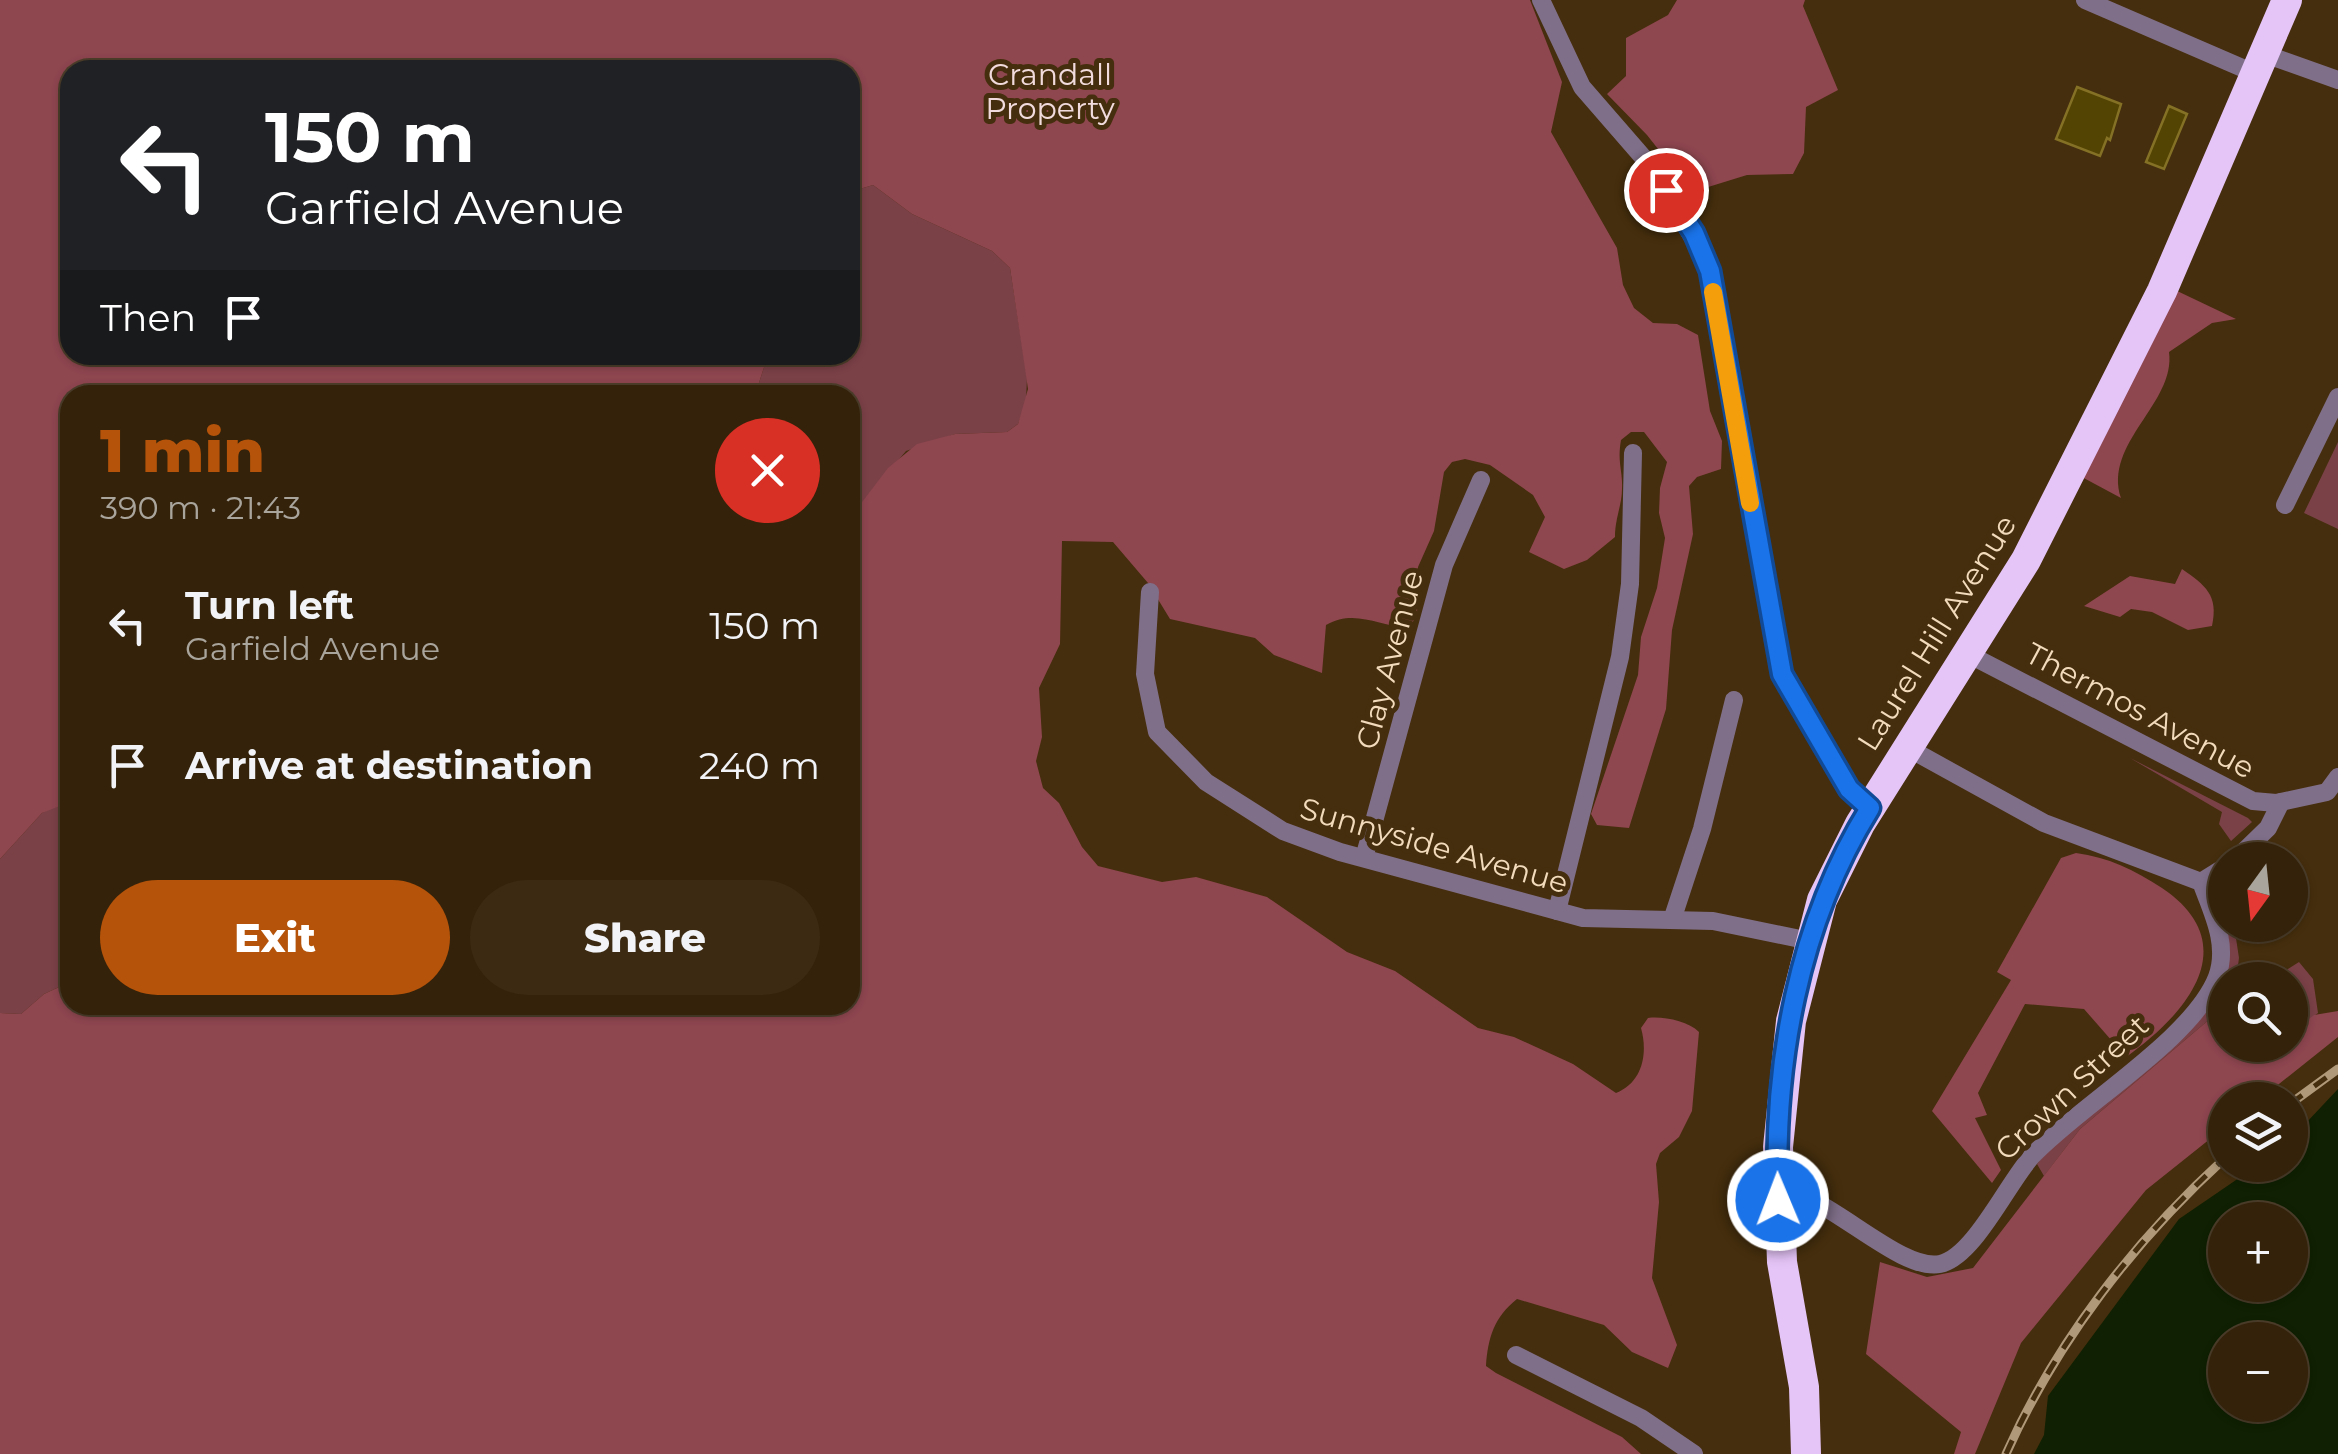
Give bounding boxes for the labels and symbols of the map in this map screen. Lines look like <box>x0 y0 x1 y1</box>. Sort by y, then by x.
park label: Crandall Property <box>985 56 1116 127</box>
pin <box>1624 148 1709 233</box>
street label: Laurel Hill Avenue <box>1849 508 2024 757</box>
street label: Clay Avenue <box>1348 566 1431 753</box>
street label: Thermos Avenue <box>2020 635 2261 786</box>
street label: Sunnyside Avenue <box>1296 790 1572 901</box>
north arrow <box>2208 842 2308 942</box>
street label: Crown Street <box>1987 1007 2156 1168</box>
position arrow <box>1726 1148 1830 1252</box>

